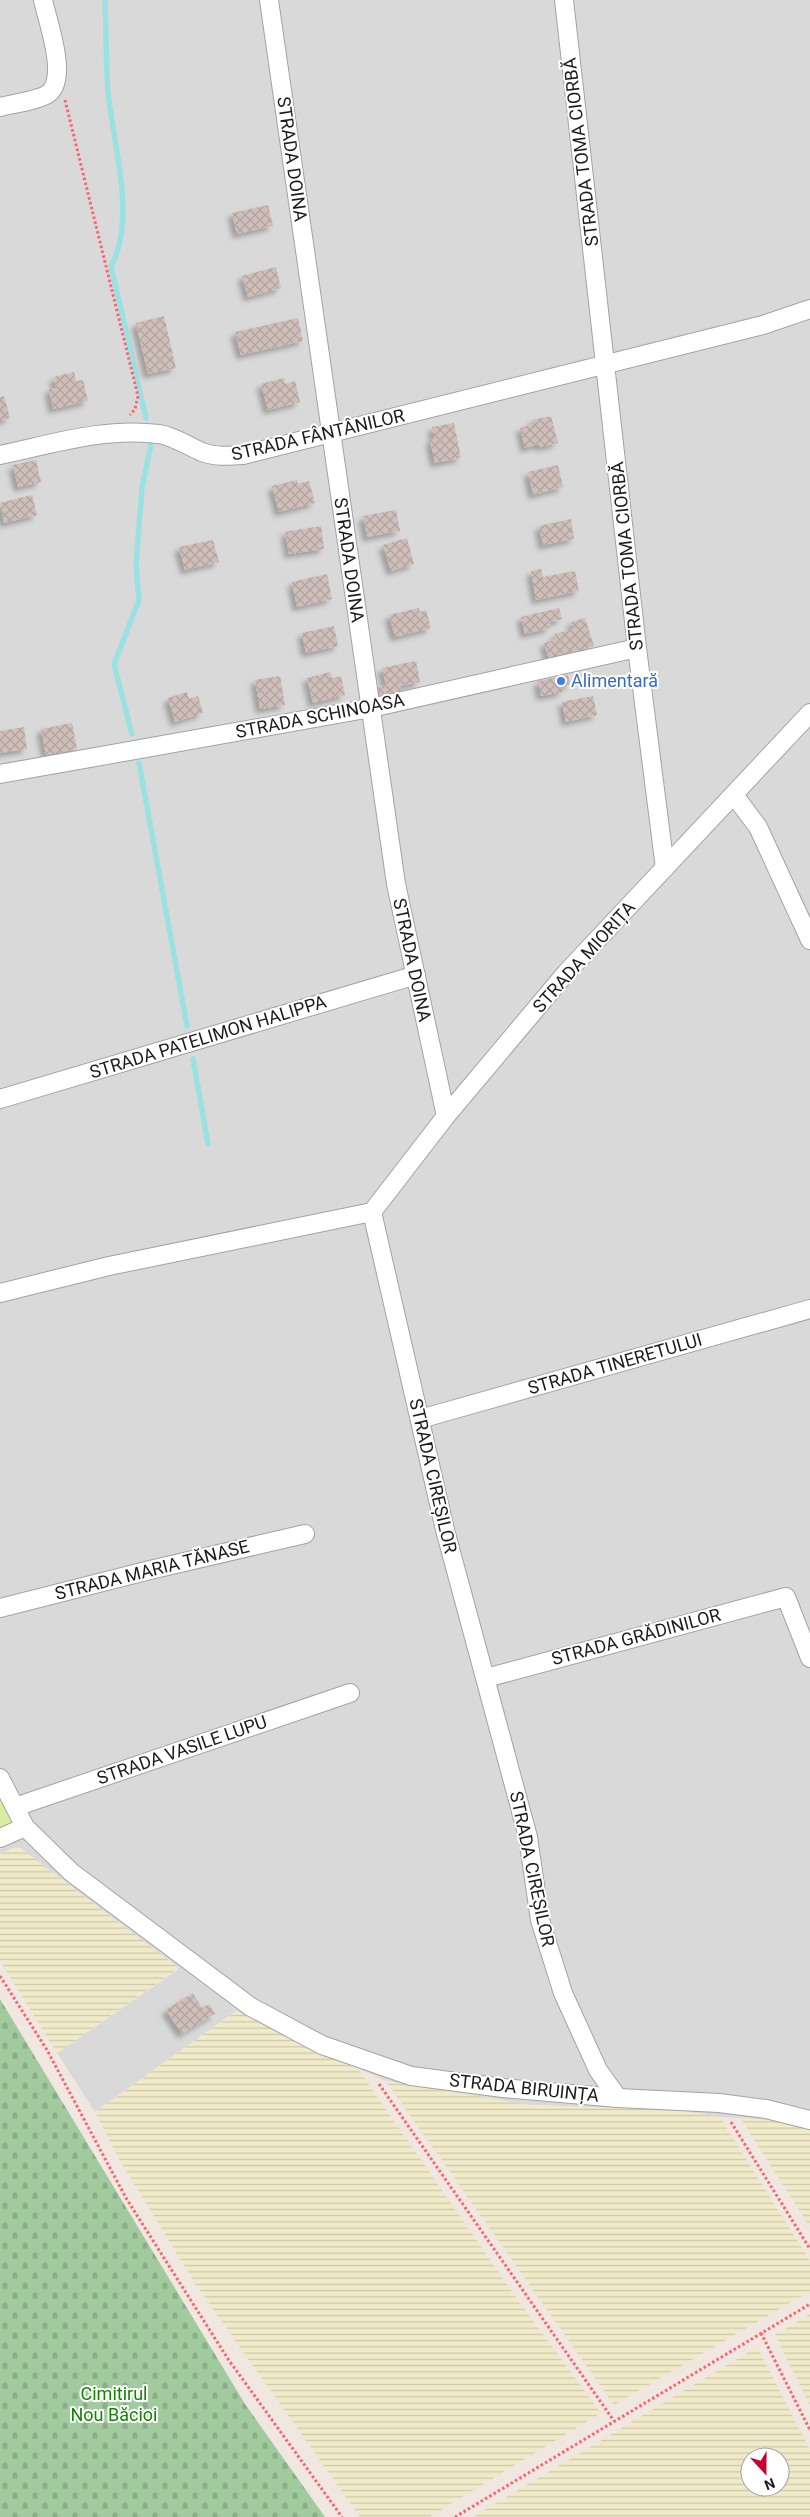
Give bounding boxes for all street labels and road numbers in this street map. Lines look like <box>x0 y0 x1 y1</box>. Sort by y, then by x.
street label: STRADA TOMA CIORBĂ <box>558 56 602 248</box>
street label: STRADA DOINA <box>273 95 312 223</box>
street label: STRADA FÂNTÂNILOR <box>229 404 406 465</box>
street label: STRADA TOMA CIORBĂ <box>606 460 647 652</box>
street label: STRADA DOINA <box>330 496 369 624</box>
street label: STRADA SCHINOASA <box>234 689 406 742</box>
street label: STRADA DOINA <box>389 896 436 1024</box>
street label: STRADA MIORIȚA <box>528 896 640 1017</box>
street label: STRADA PATELIMON HALIPPA <box>87 990 329 1083</box>
street label: STRADA TINERETULUI <box>525 1329 704 1398</box>
street label: STRADA CIREȘILOR <box>404 1396 462 1556</box>
street label: STRADA MARIA TĂNASE <box>53 1535 251 1604</box>
street label: STRADA GRĂDINILOR <box>549 1604 723 1669</box>
street label: STRADA VASILE LUPU <box>94 1711 270 1789</box>
street label: STRADA CIREȘILOR <box>505 1789 559 1949</box>
street label: STRADA BIRUINȚA <box>448 2069 600 2107</box>

